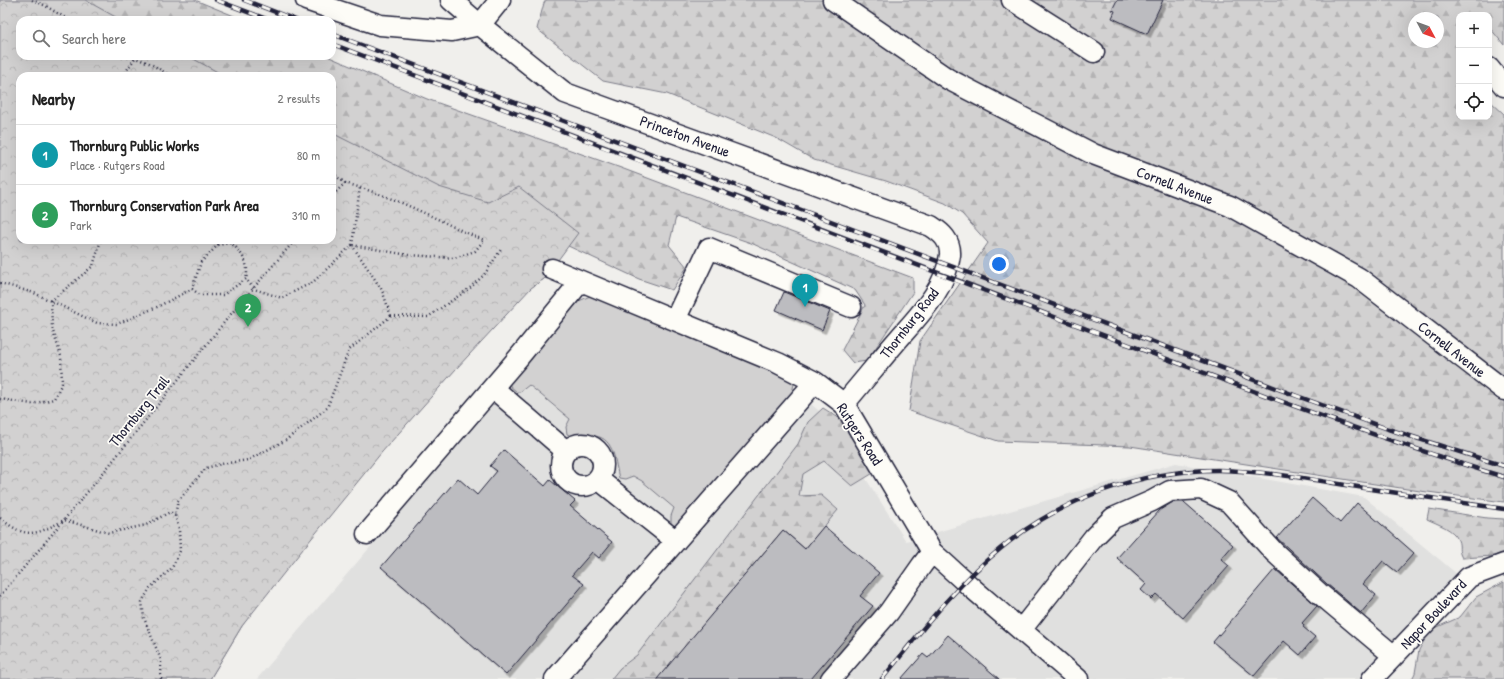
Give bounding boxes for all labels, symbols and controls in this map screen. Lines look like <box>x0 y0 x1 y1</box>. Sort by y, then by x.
north arrow <box>1408 12 1444 48</box>
map controls <box>1456 12 1492 120</box>
button: + <box>1456 12 1492 48</box>
search box <box>16 16 336 60</box>
icon: search <box>30 27 52 49</box>
text: Search here <box>62 28 126 49</box>
button: − <box>1456 48 1492 84</box>
button: locate <box>1456 84 1492 120</box>
text: Nearby <box>32 87 75 110</box>
text: 2 results <box>278 89 320 107</box>
street label: Princeton Avenue <box>637 110 733 162</box>
text: Thornburg Public Works <box>70 135 199 156</box>
text: 1 <box>43 146 47 164</box>
text: 80 m <box>297 146 320 164</box>
text: Place · Rutgers Road <box>70 156 164 174</box>
street label: Cornell Avenue <box>1134 161 1216 209</box>
text: Thornburg Conservation Park Area <box>70 195 259 216</box>
text: 2 <box>42 206 48 224</box>
text: 310 m <box>292 206 320 224</box>
text: Park <box>70 216 92 234</box>
your location <box>989 254 1009 274</box>
pin: 1 <box>792 274 818 307</box>
street label: Thornburg Road <box>875 283 943 363</box>
pin: 2 <box>235 294 261 327</box>
street label: Cornell Avenue <box>1414 316 1490 382</box>
street label: Thornburg Trail <box>104 371 174 451</box>
street label: Rutgers Road <box>832 399 888 469</box>
street label: Napor Boulevard <box>1395 574 1471 654</box>

